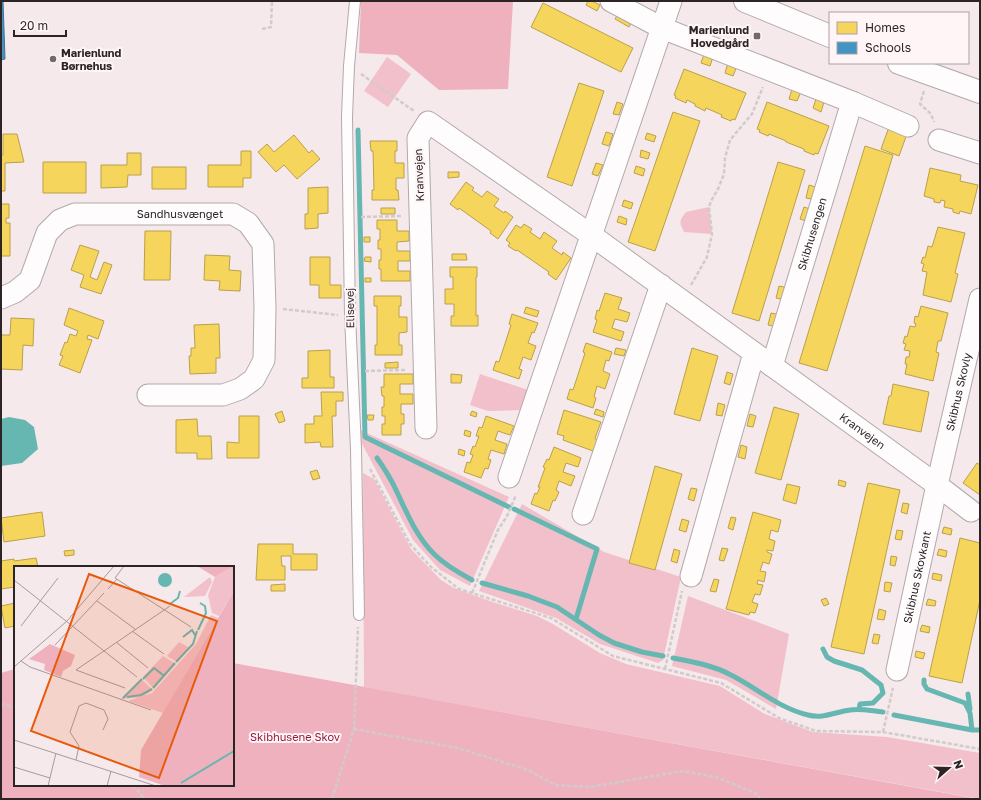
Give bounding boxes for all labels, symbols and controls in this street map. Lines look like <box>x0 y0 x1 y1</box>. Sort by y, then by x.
scale bar <box>14 12 66 38</box>
legend <box>829 12 969 64</box>
text: 20 m <box>20 18 48 33</box>
text: Homes <box>865 20 905 35</box>
place label: Marienlund Hovedgård <box>689 23 749 49</box>
marker: Marienlund Hovedgård <box>752 31 762 41</box>
text: Schools <box>865 40 911 55</box>
place label: Marienlund Børnehus <box>61 46 122 72</box>
marker: Marienlund Børnehus <box>48 54 58 64</box>
street label: Kranvejen <box>411 148 426 202</box>
street label: Skibhusengen <box>794 196 829 272</box>
street label: Sandhusvænget <box>137 207 223 220</box>
street label: Elisevej <box>343 288 356 328</box>
street label: Skibhus Skovly <box>943 351 973 432</box>
street label: Kranvejen <box>837 410 888 451</box>
street label: Skibhus Skovkant <box>900 530 933 624</box>
inset map <box>14 566 234 786</box>
park label: Skibhusene Skov <box>250 730 340 743</box>
north arrow <box>929 748 969 788</box>
text: N <box>951 758 966 771</box>

